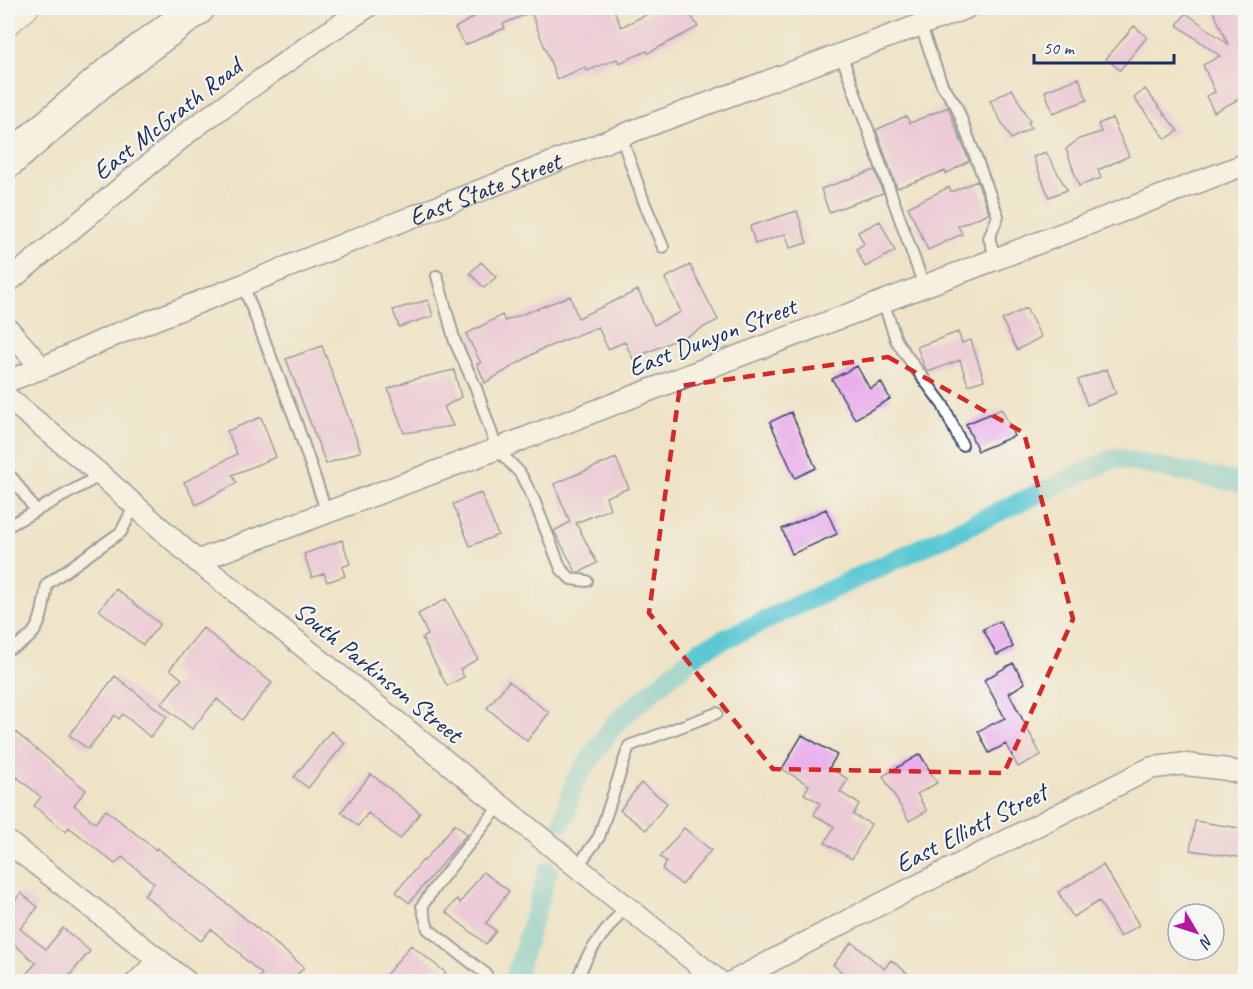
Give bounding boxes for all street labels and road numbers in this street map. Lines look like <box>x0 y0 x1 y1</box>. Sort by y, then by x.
street label: East McGrath Road <box>86 48 251 188</box>
street label: East State Street <box>404 144 567 233</box>
street label: East Dunyon Street <box>623 289 803 384</box>
street label: South Parkinson Street <box>287 594 471 752</box>
street label: East Elliott Street <box>890 774 1055 880</box>

